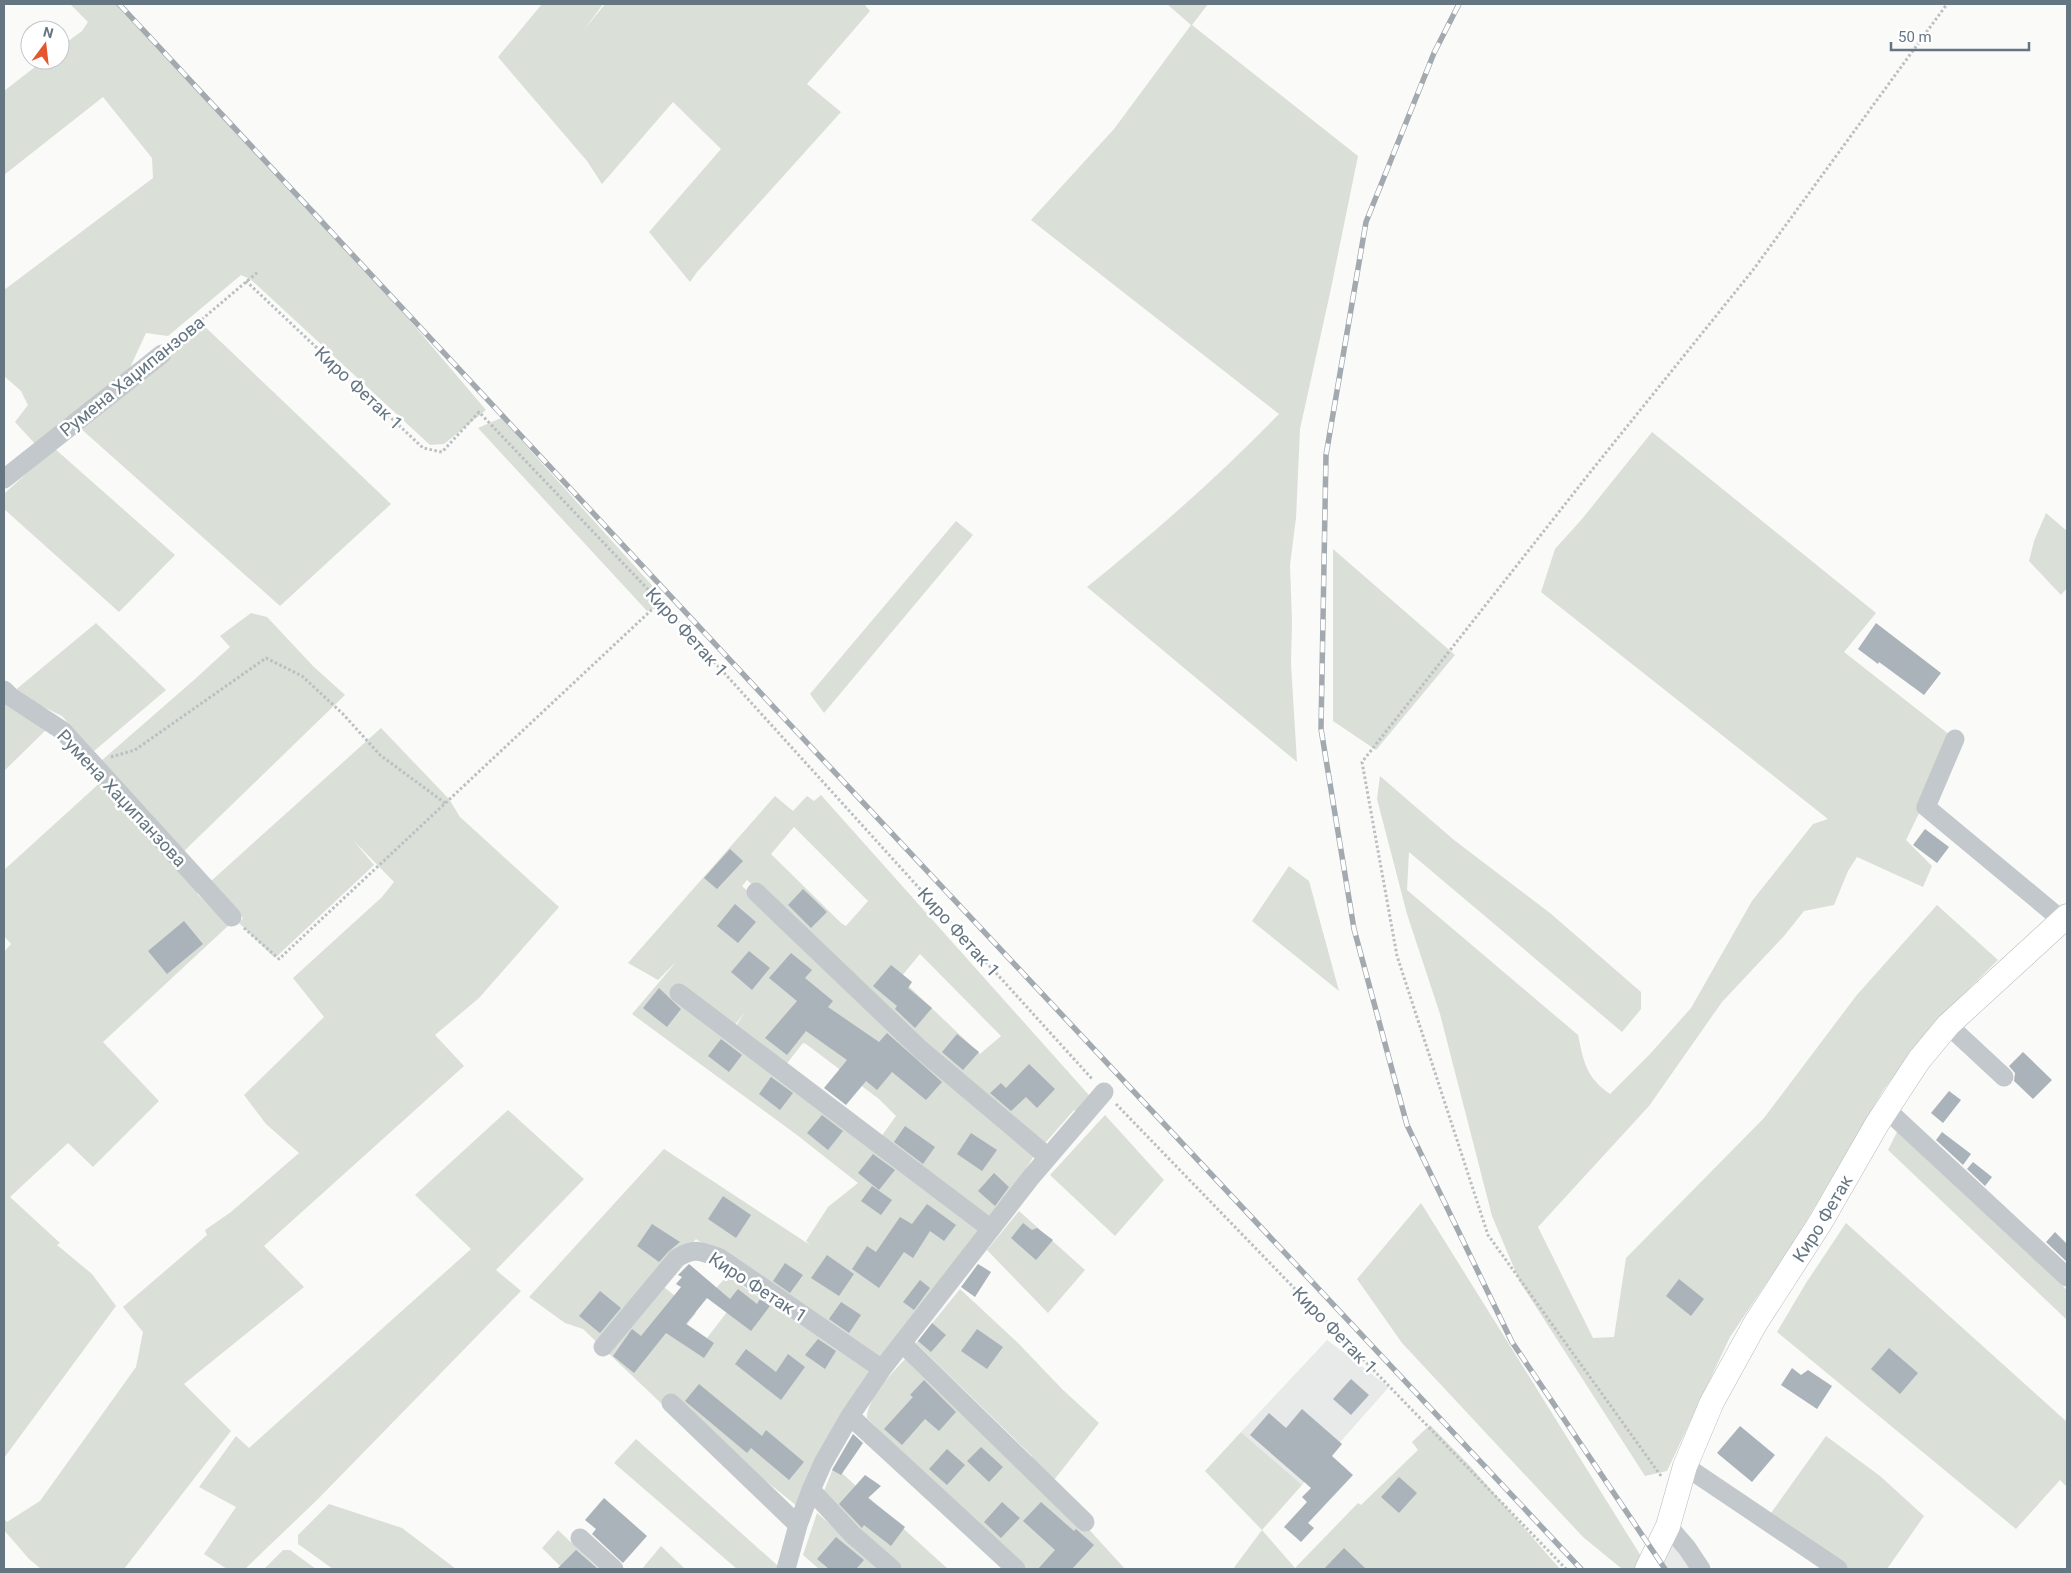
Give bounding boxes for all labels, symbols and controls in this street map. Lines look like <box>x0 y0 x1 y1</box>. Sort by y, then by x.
north arrow <box>20 20 70 70</box>
scale bar <box>1891 20 2028 52</box>
text: N <box>42 23 55 41</box>
text: 50 m <box>1898 28 1932 46</box>
street label: Румена Хаџипанзова <box>56 311 208 441</box>
street label: Киро Фетак 1 <box>311 342 407 434</box>
street label: Киро Фетак 1 <box>642 583 732 681</box>
street label: Румена Хаџипанзова <box>53 725 191 871</box>
street label: Киро Фетак 1 <box>914 883 1004 981</box>
street label: Киро Фетак <box>1787 1171 1856 1266</box>
street label: Киро Фетак 1 <box>705 1248 811 1326</box>
street label: Киро Фетак 1 <box>1288 1282 1382 1378</box>

